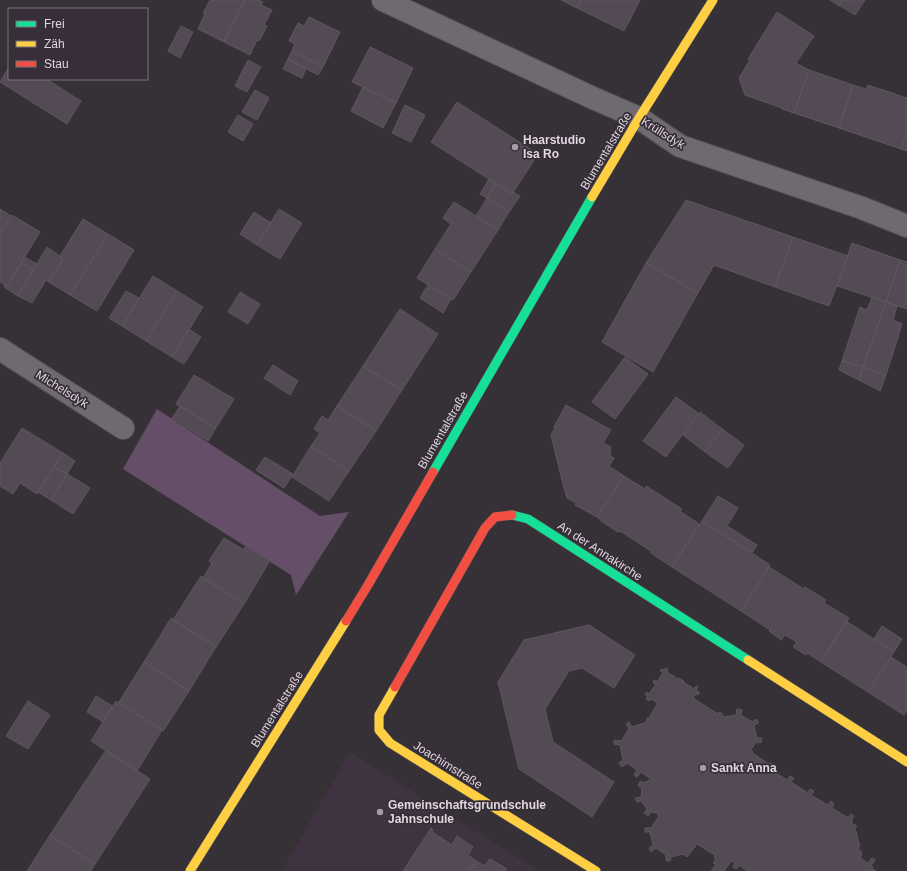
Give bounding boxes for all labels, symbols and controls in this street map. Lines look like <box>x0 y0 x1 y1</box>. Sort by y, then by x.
legend <box>8 8 148 80</box>
text: Frei <box>44 17 65 31</box>
text: Zäh <box>44 37 65 51</box>
text: Stau <box>44 57 69 71</box>
street label: Blumentalstraße <box>577 110 635 192</box>
street label: Krüllsdyk <box>639 114 688 152</box>
place label: Haarstudio Isa Ro <box>523 133 586 161</box>
marker: Haarstudio Isa Ro <box>510 142 520 152</box>
street label: Michelsdyk <box>33 367 92 411</box>
street label: Blumentalstraße <box>415 388 471 471</box>
street label: An der Annakirche <box>555 518 645 584</box>
street label: Blumentalstraße <box>248 668 306 750</box>
street label: Joachimstraße <box>411 738 485 792</box>
place label: Sankt Anna <box>711 761 777 775</box>
marker: Sankt Anna <box>698 763 708 773</box>
place label: Gemeinschaftsgrundschule Jahnschule <box>388 798 546 826</box>
marker: Gemeinschaftsgrundschule Jahnschule <box>375 807 385 817</box>

